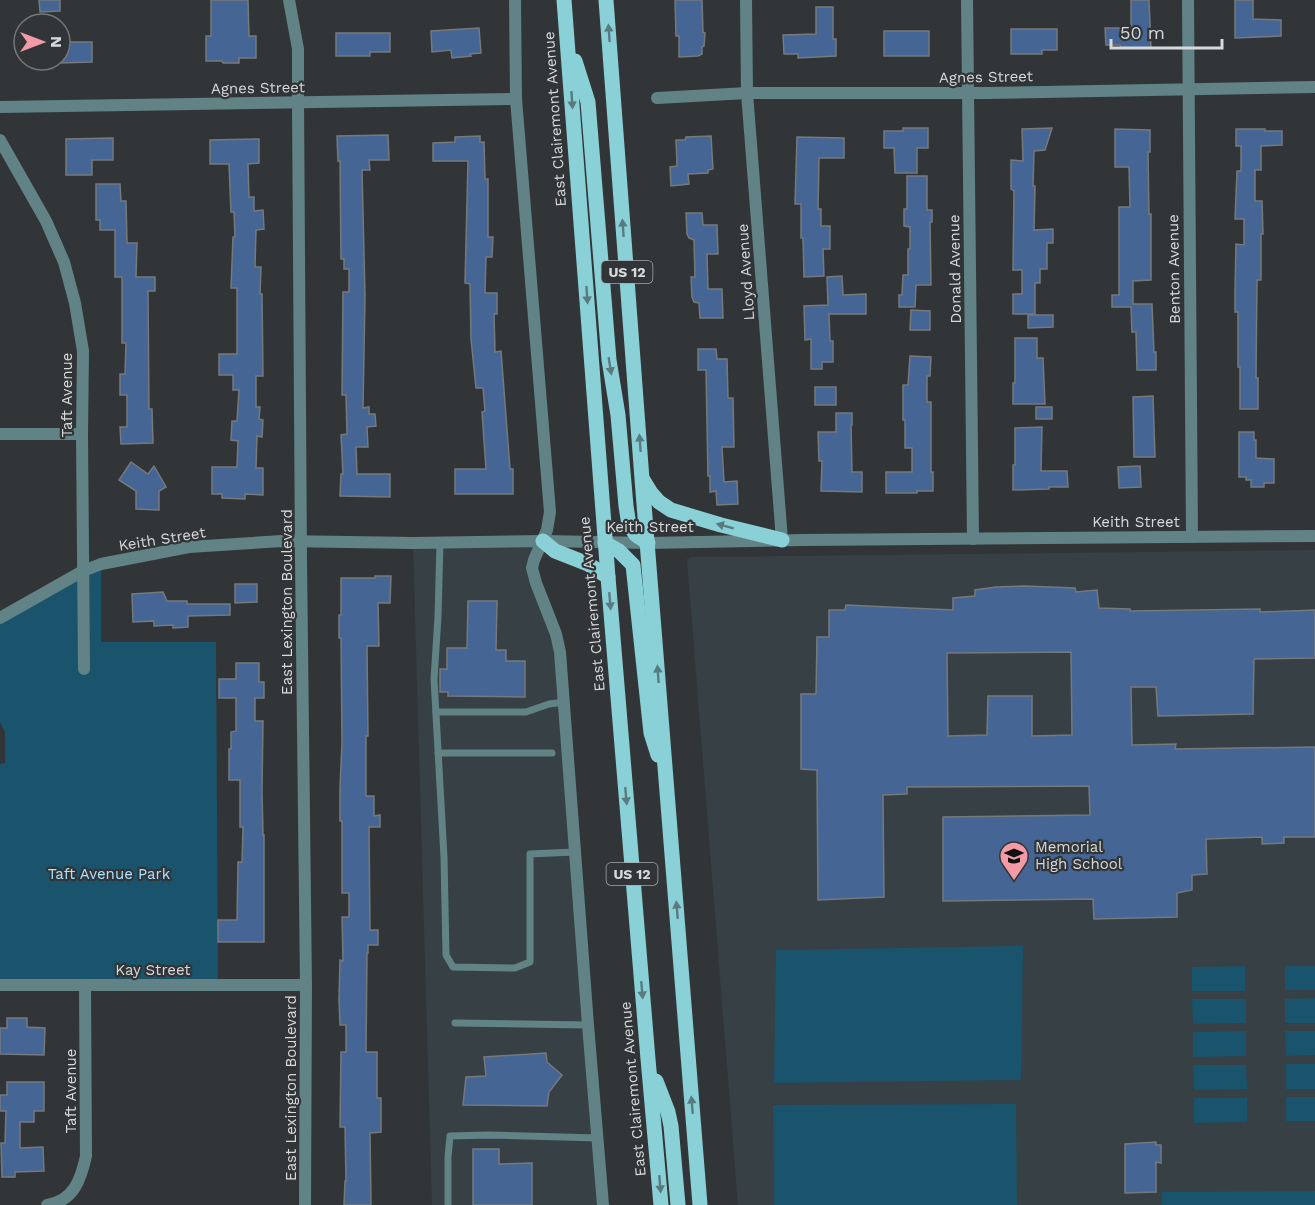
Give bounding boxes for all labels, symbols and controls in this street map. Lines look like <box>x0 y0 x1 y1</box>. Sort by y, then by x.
north arrow <box>12 12 72 72</box>
scale bar <box>1111 12 1222 50</box>
text: 50 m <box>1120 22 1165 43</box>
one-way arrow <box>604 24 614 43</box>
street label: East Clairemont Avenue <box>540 31 570 207</box>
text: N <box>47 36 66 48</box>
street label: Agnes Street <box>939 67 1034 87</box>
street label: Agnes Street <box>211 78 306 98</box>
one-way arrow <box>567 91 577 110</box>
street label: Donald Avenue <box>945 214 965 324</box>
street label: Benton Avenue <box>1164 214 1184 324</box>
one-way arrow <box>619 218 628 237</box>
street label: Lloyd Avenue <box>734 223 758 321</box>
road number: US 12 <box>602 261 652 283</box>
one-way arrow <box>582 285 591 304</box>
street label: Taft Avenue <box>58 353 76 437</box>
one-way arrow <box>605 356 614 375</box>
one-way arrow <box>635 434 644 453</box>
street label: East Lexington Boulevard <box>278 509 296 695</box>
street label: Keith Street <box>1092 513 1181 531</box>
street label: East Clairemont Avenue <box>575 516 609 692</box>
street label: Keith Street <box>606 518 695 536</box>
one-way arrow <box>716 521 734 530</box>
street label: Keith Street <box>117 523 207 555</box>
one-way arrow <box>605 592 615 611</box>
one-way arrow <box>653 665 663 684</box>
one-way arrow <box>621 786 631 805</box>
place label: Memorial High School <box>1035 838 1123 873</box>
school or university icon: Memorial High School <box>998 840 1030 882</box>
road number: US 12 <box>606 863 658 885</box>
park label: Taft Avenue Park <box>48 865 171 883</box>
one-way arrow <box>672 901 681 920</box>
street label: Kay Street <box>115 961 191 979</box>
one-way arrow <box>637 981 647 1000</box>
street label: East Lexington Boulevard <box>282 995 300 1181</box>
street label: East Clairemont Avenue <box>616 1001 650 1177</box>
street label: Taft Avenue <box>62 1049 80 1133</box>
one-way arrow <box>687 1095 697 1114</box>
one-way arrow <box>655 1175 665 1194</box>

